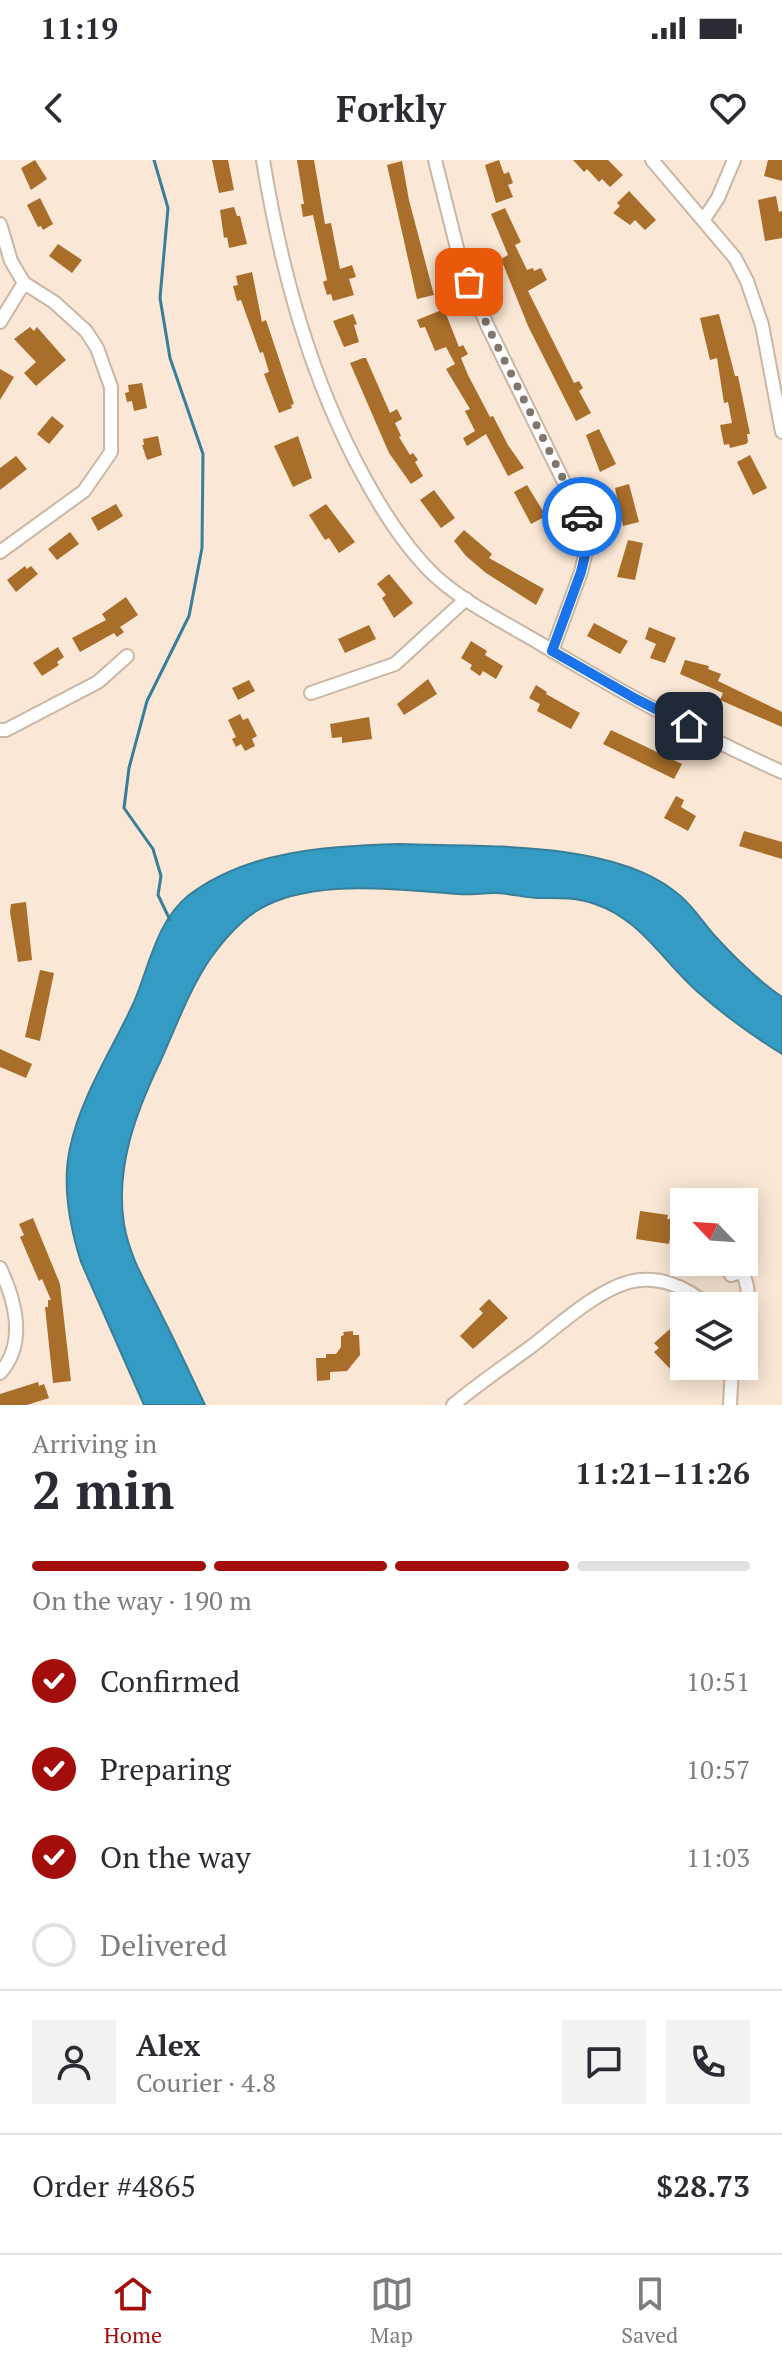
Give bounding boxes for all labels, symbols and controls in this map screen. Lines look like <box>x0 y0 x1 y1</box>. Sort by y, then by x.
text: 11:19 <box>40 8 118 48</box>
text: Forkly <box>336 85 446 132</box>
icon: back <box>32 86 76 130</box>
icon: heart <box>706 86 750 130</box>
pin <box>435 248 503 316</box>
icon: bag <box>447 260 491 304</box>
courier <box>542 477 622 557</box>
icon: car <box>560 495 604 539</box>
pin <box>655 692 723 760</box>
icon: home <box>667 704 711 748</box>
north arrow <box>670 1188 758 1276</box>
map controls <box>670 1188 758 1380</box>
button: layers <box>670 1292 758 1380</box>
text: Arriving in <box>32 1426 157 1460</box>
text: 11:21–11:26 <box>575 1453 750 1493</box>
text: 2 min <box>32 1455 174 1524</box>
text: On the way · 190 m <box>32 1583 252 1617</box>
icon: check <box>32 1659 76 1703</box>
text: Confirmed <box>100 1661 240 1701</box>
text: 10:51 <box>686 1664 750 1698</box>
icon: check <box>32 1747 76 1791</box>
text: Preparing <box>100 1749 231 1789</box>
text: 10:57 <box>686 1752 750 1786</box>
icon: check <box>32 1835 76 1879</box>
text: On the way <box>100 1837 251 1877</box>
text: 11:03 <box>686 1840 750 1874</box>
text: Delivered <box>100 1925 227 1965</box>
button: person <box>32 2020 116 2104</box>
button: chat <box>562 2020 646 2104</box>
button: phone <box>666 2020 750 2104</box>
text: Alex <box>136 2025 200 2065</box>
text: Courier · 4.8 <box>136 2065 276 2099</box>
text: Order #4865 <box>32 2166 196 2206</box>
text: $28.73 <box>656 2166 750 2206</box>
tab: Home <box>104 2272 162 2349</box>
tab: Map <box>370 2272 414 2349</box>
tab: Saved <box>621 2272 678 2349</box>

